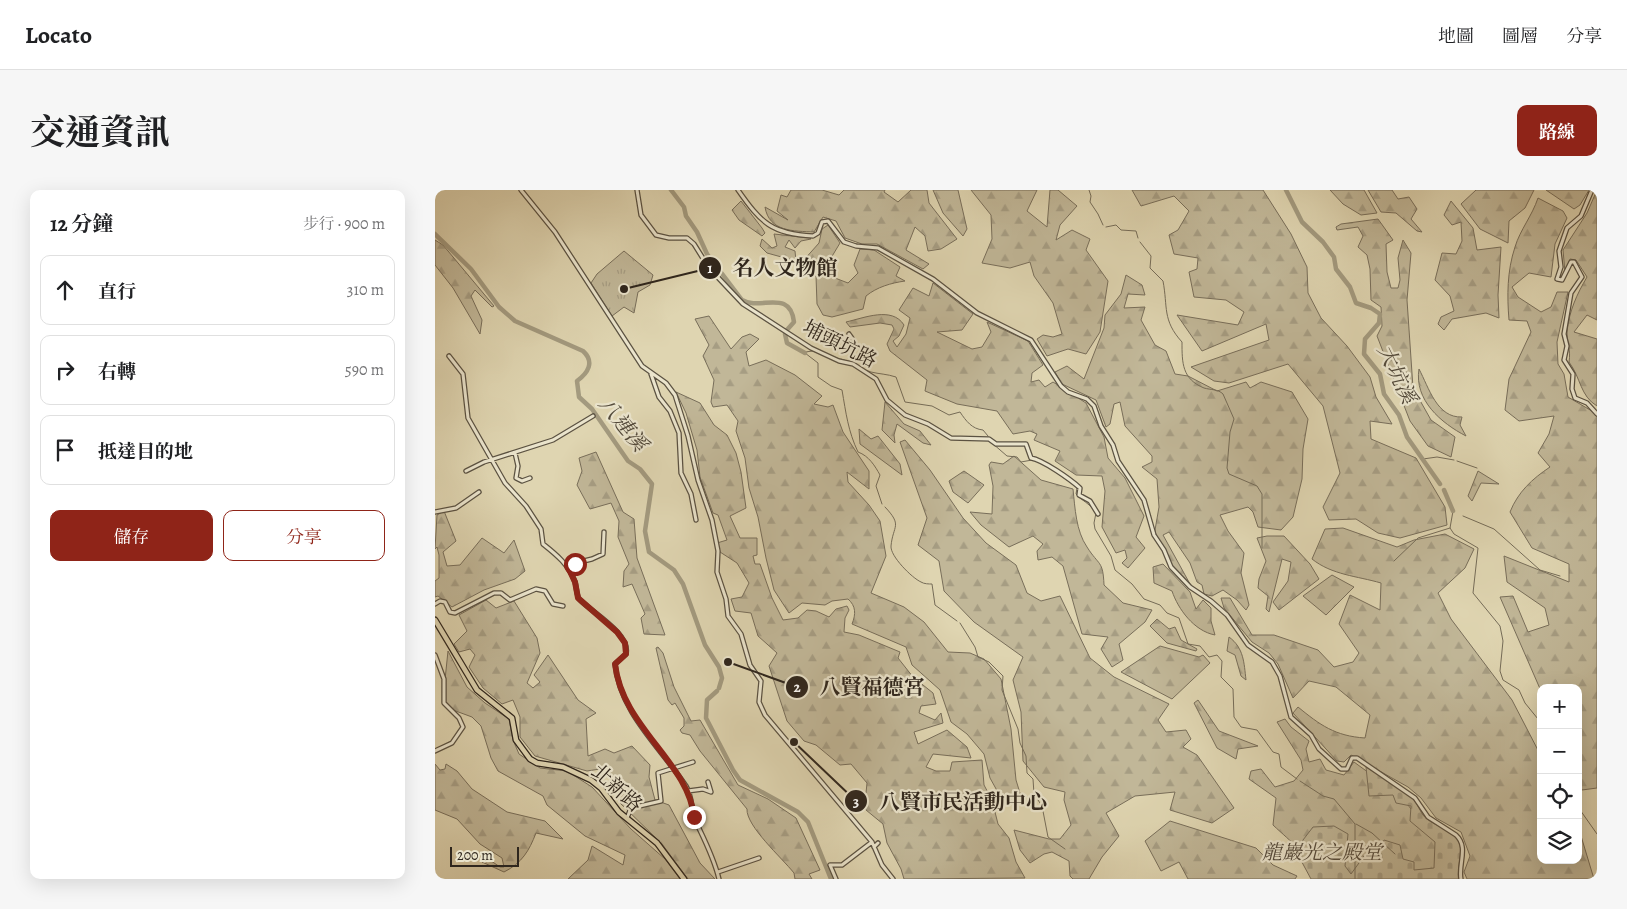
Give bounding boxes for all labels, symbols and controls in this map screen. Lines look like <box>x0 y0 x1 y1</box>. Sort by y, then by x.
text: Locato <box>25 19 92 51</box>
text: 地圖 <box>1438 24 1474 48</box>
text: 圖層 <box>1502 24 1538 48</box>
text: 分享 <box>1566 24 1602 48</box>
button: 路線 <box>1517 105 1597 156</box>
text: 交通資訊 <box>30 108 170 156</box>
text: 12 分鐘 <box>50 210 113 238</box>
text: 步行 · 900 m <box>303 213 385 235</box>
callout: 名人文物館 <box>697 250 847 286</box>
text: 名人文物館 <box>733 254 838 282</box>
text: 1 <box>707 258 713 278</box>
icon: ahead <box>51 276 79 304</box>
text: 直行 <box>98 279 136 305</box>
text: 310 m <box>347 279 384 301</box>
street label: 埔頭坑路 <box>798 314 882 374</box>
water label: 大坑溪 <box>1371 340 1424 410</box>
icon: right <box>51 356 79 384</box>
text: 右轉 <box>98 359 136 385</box>
text: 590 m <box>345 359 384 381</box>
water label: 八連溪 <box>592 391 655 459</box>
icon: arrive <box>51 436 79 464</box>
text: 抵達目的地 <box>98 439 193 465</box>
button: 儲存 <box>50 510 213 561</box>
button: 分享 <box>223 510 385 561</box>
route start <box>564 553 587 576</box>
callout: 八賢福德宮 <box>785 669 935 705</box>
text: 八賢福德宮 <box>820 673 925 701</box>
text: 2 <box>793 677 801 697</box>
map controls <box>1537 684 1582 864</box>
button: + <box>1537 684 1582 729</box>
button: − <box>1537 729 1582 774</box>
street label: 北新路 <box>586 758 648 818</box>
button: locate <box>1537 774 1582 819</box>
callout: 八賢市民活動中心 <box>844 783 1057 819</box>
text: 八賢市民活動中心 <box>879 788 1047 816</box>
text: 3 <box>853 792 859 812</box>
route end <box>683 806 706 829</box>
button: layers <box>1537 819 1582 864</box>
park label: 龍巖光之殿堂 <box>1262 839 1385 866</box>
scale bar <box>450 844 519 867</box>
text: 200 m <box>457 846 493 865</box>

